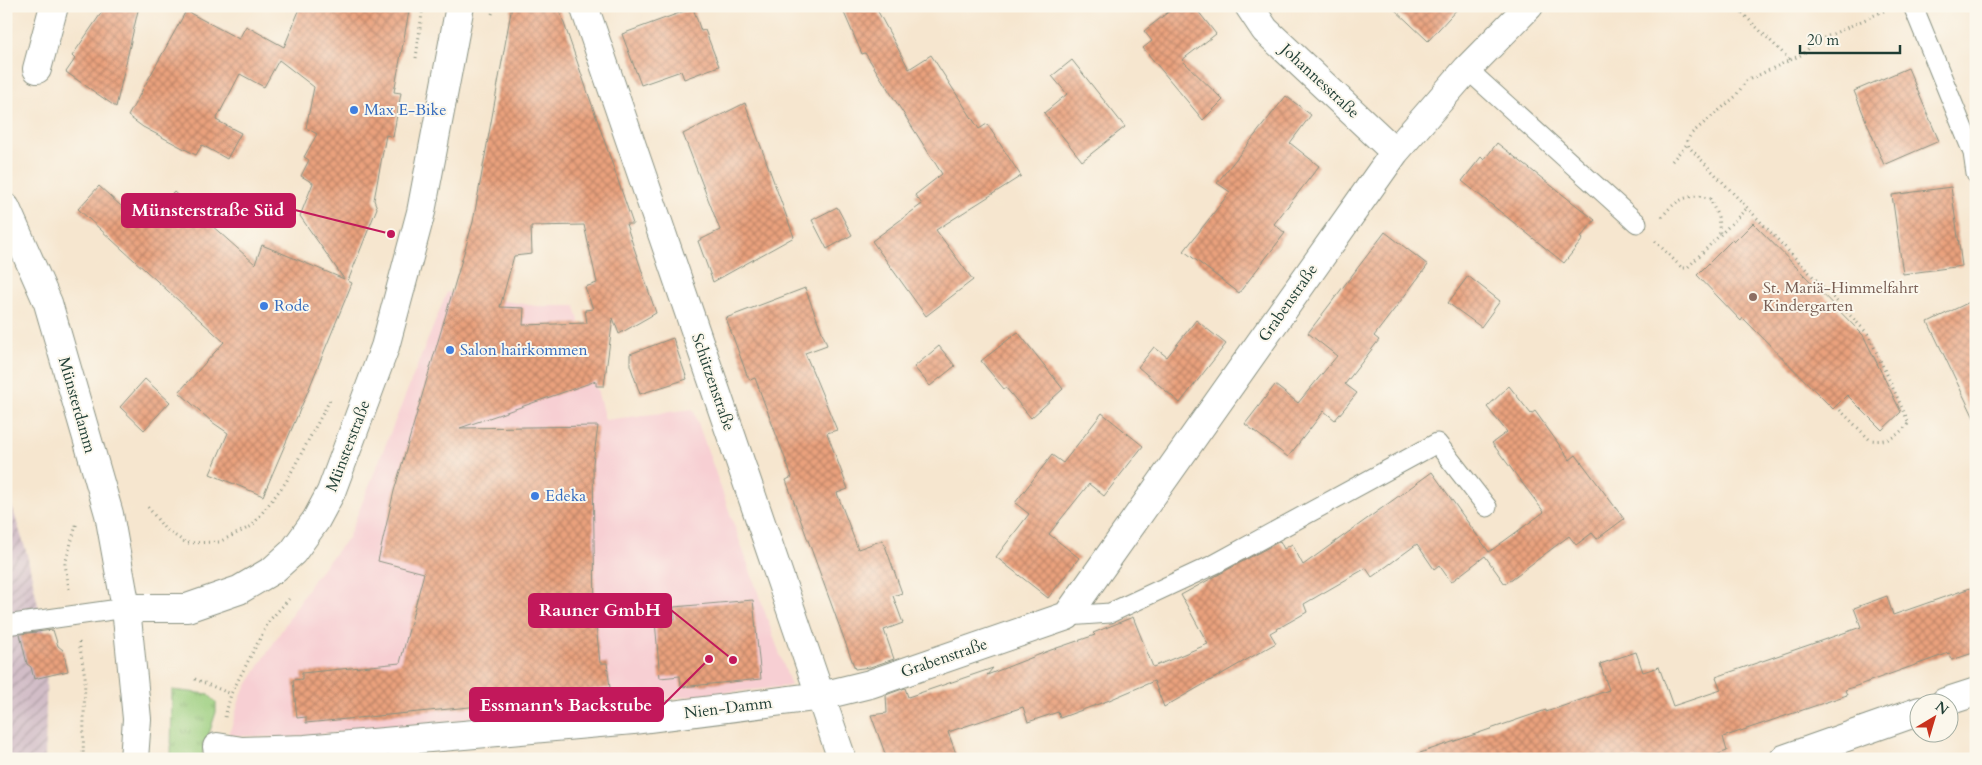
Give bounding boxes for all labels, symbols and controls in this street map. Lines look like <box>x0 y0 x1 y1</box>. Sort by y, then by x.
scale bar <box>1800 22 1900 54</box>
text: 20 m <box>1807 30 1839 50</box>
street label: Johannesstraße <box>1274 37 1364 123</box>
place label: Max E-Bike <box>364 99 446 121</box>
marker: Max E-Bike <box>348 104 360 116</box>
callout: Münsterstraße Süd <box>122 194 295 227</box>
text: Münsterstraße Süd <box>132 198 285 223</box>
street label: Grabenstraße <box>1253 260 1323 346</box>
place label: St. Mariä-Himmelfahrt Kindergarten <box>1763 277 1919 317</box>
marker: St. Mariä-Himmelfahrt Kindergarten <box>1747 291 1759 303</box>
place label: Rode <box>274 295 310 317</box>
marker: Rode <box>258 300 270 312</box>
street label: Schützenstraße <box>686 330 740 434</box>
place label: Salon hairkommen <box>460 339 588 361</box>
marker: Salon hairkommen <box>444 344 456 356</box>
street label: Münsterdamm <box>53 354 101 456</box>
street label: Münsterstraße <box>320 397 376 495</box>
place label: Edeka <box>545 485 586 507</box>
marker: Edeka <box>529 490 541 502</box>
callout: Rauner GmbH <box>529 594 671 627</box>
text: Rauner GmbH <box>539 598 661 623</box>
street label: Grabenstraße <box>898 633 990 683</box>
callout: Essmann's Backstube <box>470 688 663 721</box>
street label: Nien-Damm <box>683 692 774 724</box>
north arrow <box>1910 692 1960 742</box>
text: Essmann's Backstube <box>480 693 652 718</box>
text: N <box>1931 697 1952 719</box>

